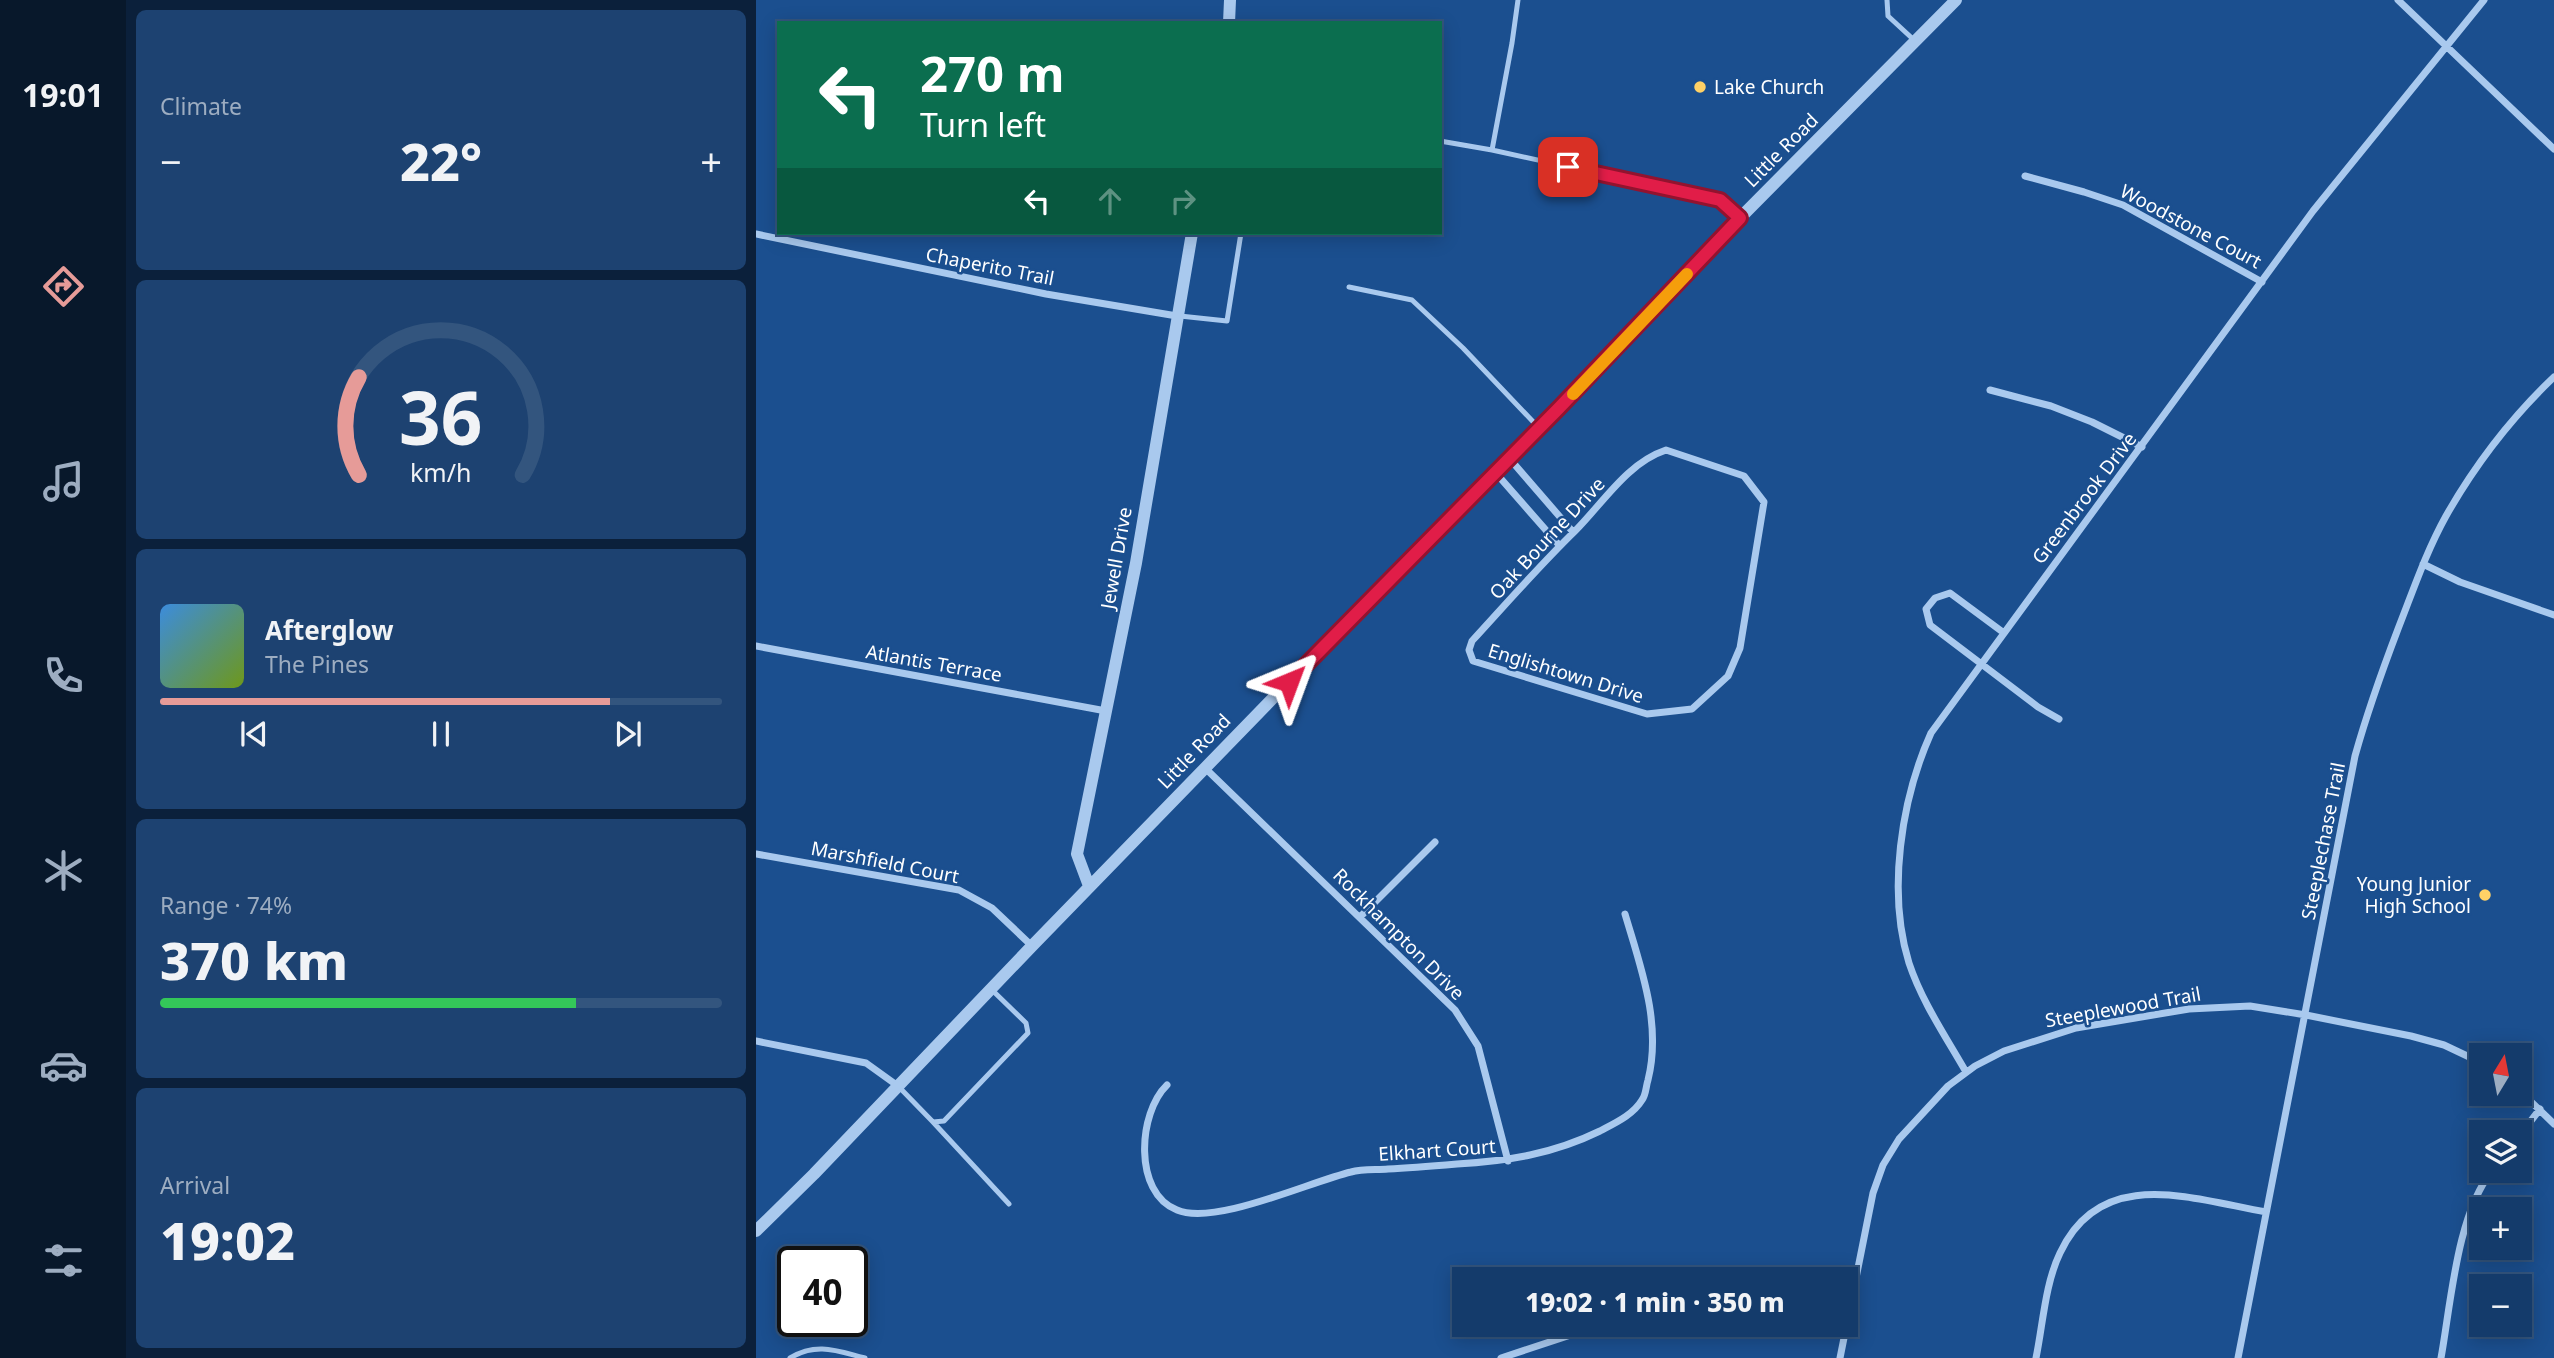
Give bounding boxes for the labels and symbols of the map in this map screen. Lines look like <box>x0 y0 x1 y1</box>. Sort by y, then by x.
place label: Lake Church <box>1714 74 1824 100</box>
marker: Lake Church <box>1692 79 1708 95</box>
street label: Little Road <box>1738 107 1824 193</box>
pin <box>1538 137 1598 197</box>
street label: Woodstone Court <box>2116 178 2266 274</box>
street label: Chaperito Trail <box>924 241 1056 291</box>
street label: Greenbrook Drive <box>2026 427 2142 569</box>
street label: Oak Bourne Drive <box>1483 471 1611 605</box>
street label: Jewell Drive <box>1094 505 1138 613</box>
street label: Englishtown Drive <box>1485 637 1647 709</box>
street label: Atlantis Terrace <box>864 638 1004 688</box>
position arrow <box>1252 645 1326 719</box>
street label: Little Road <box>1152 708 1236 794</box>
street label: Steeplechase Trail <box>2295 760 2351 922</box>
street label: Marshfield Court <box>809 835 961 889</box>
street label: Rockhampton Drive <box>1327 862 1471 1006</box>
place label: Young Junior High School <box>2357 871 2471 919</box>
marker: Young Junior High School <box>2477 887 2493 903</box>
street label: Steeplewood Trail <box>2043 981 2203 1033</box>
north arrow <box>2469 1043 2532 1106</box>
street label: Elkhart Court <box>1377 1133 1497 1167</box>
speed limit sign: 40 <box>777 1246 868 1337</box>

